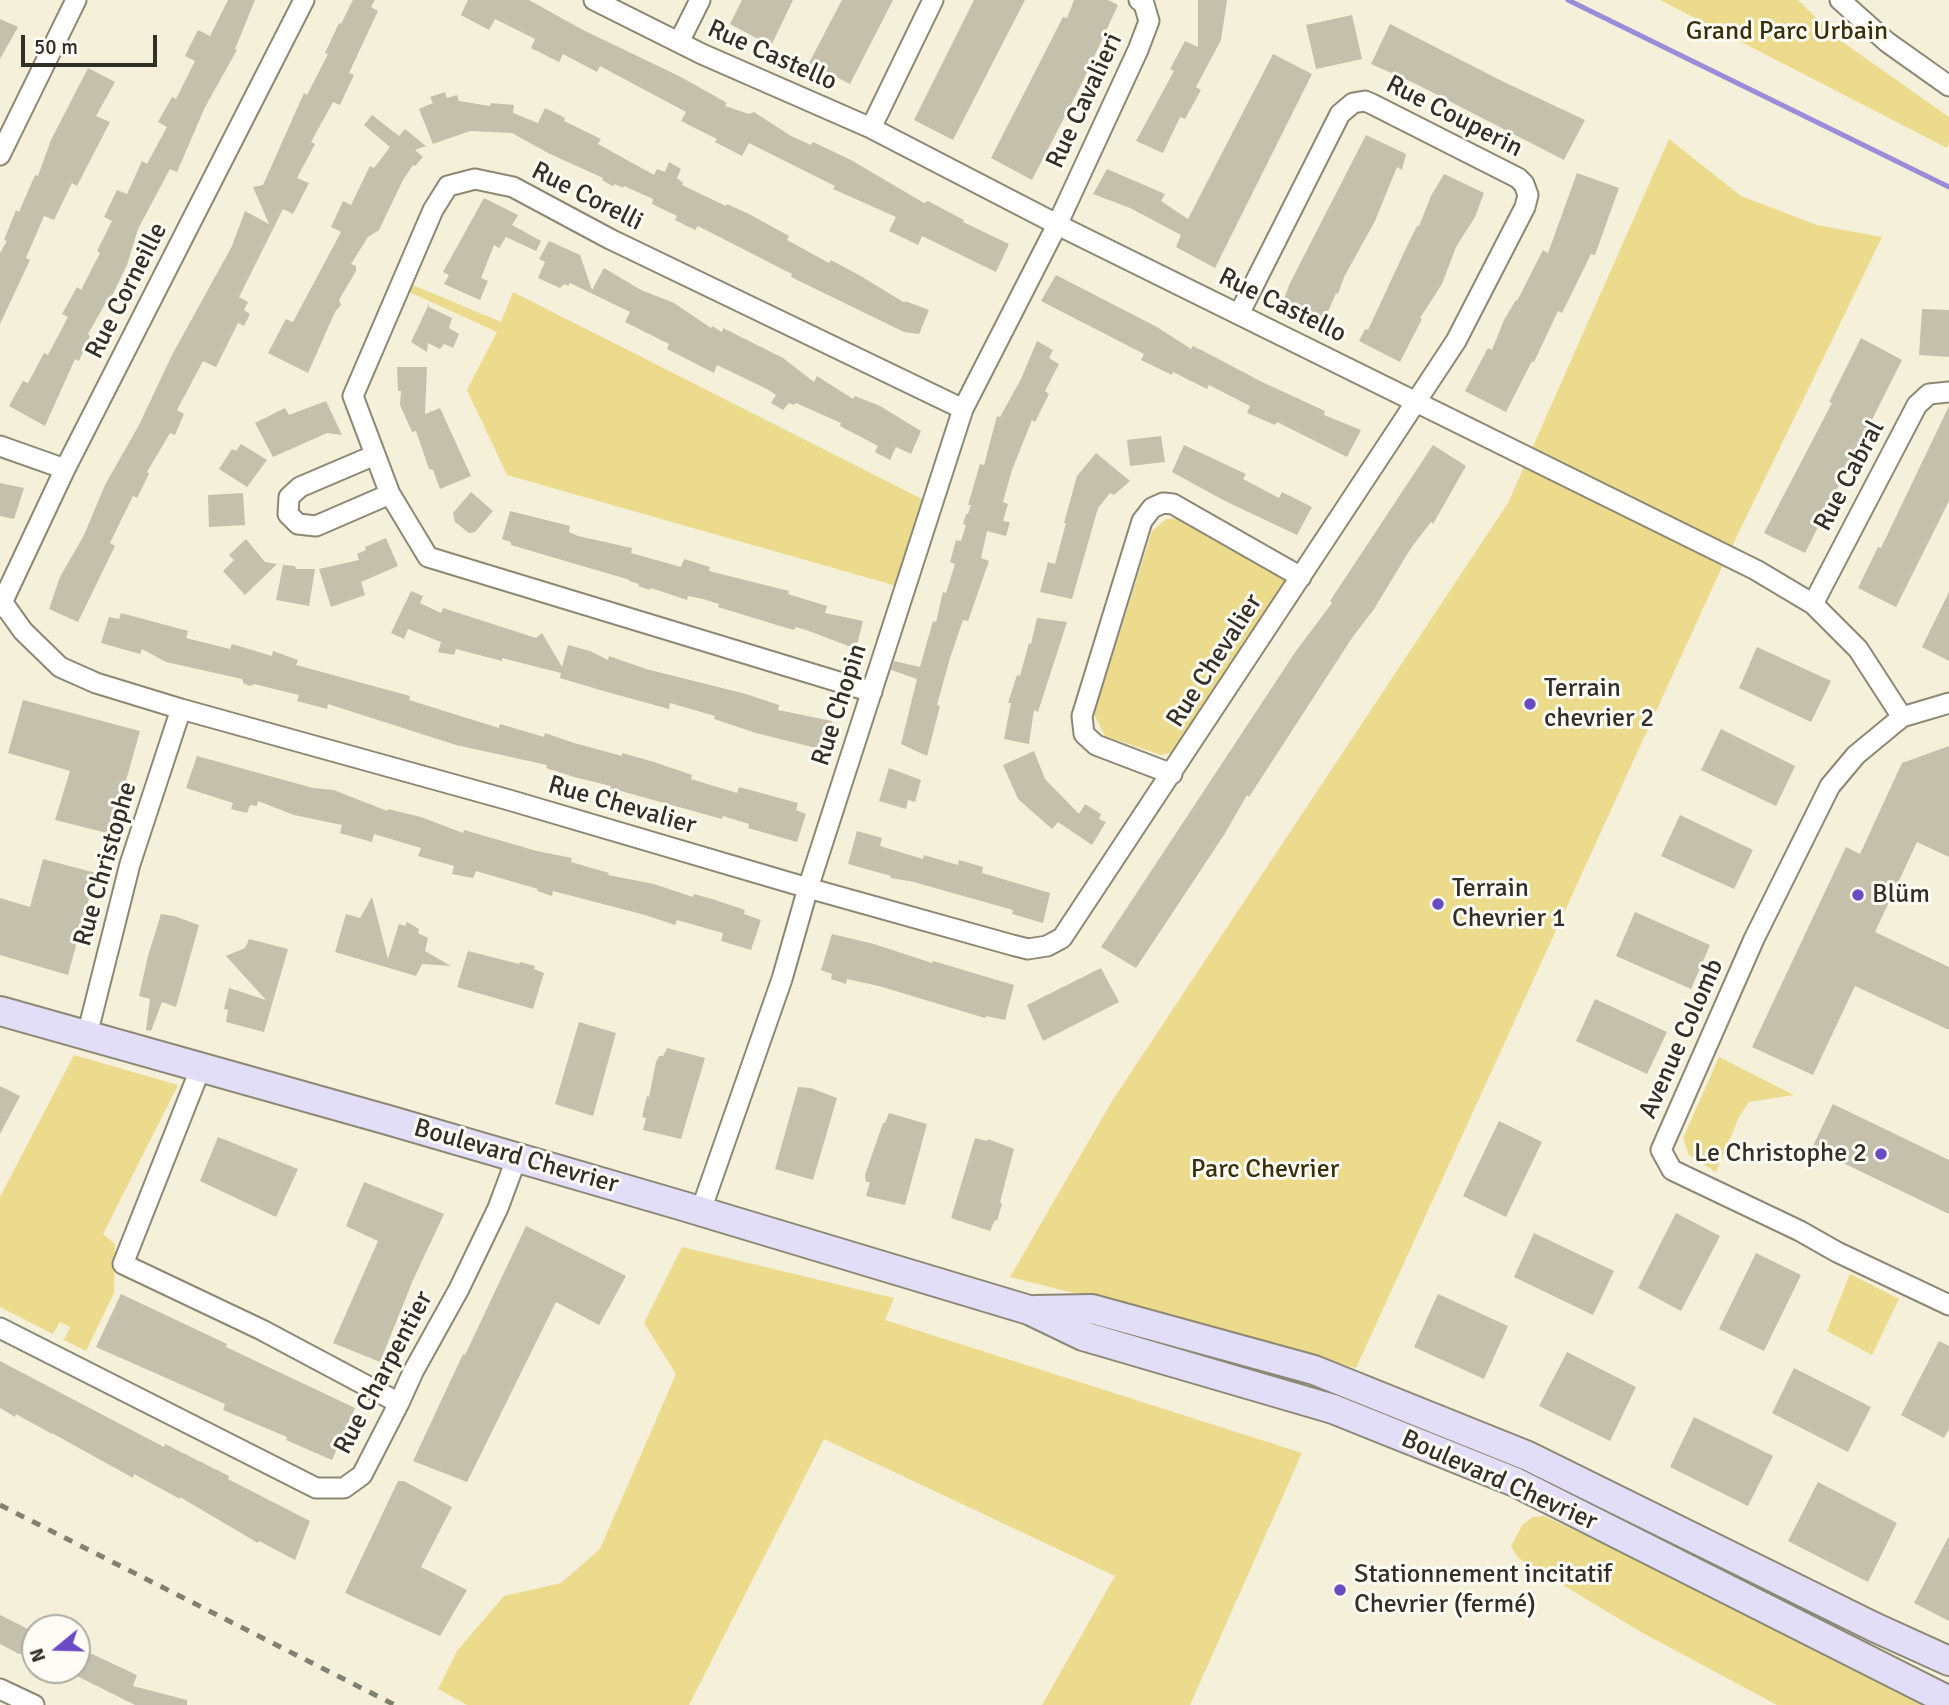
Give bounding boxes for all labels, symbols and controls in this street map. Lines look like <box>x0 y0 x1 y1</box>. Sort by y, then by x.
street label: Rue Castello <box>703 14 841 98</box>
park label: Grand Parc Urbain <box>1686 16 1888 48</box>
scale bar <box>24 21 161 65</box>
street label: Rue Cavalieri <box>1040 28 1130 174</box>
text: 50 m <box>34 34 78 60</box>
street label: Rue Couperin <box>1380 69 1528 165</box>
street label: Rue Corelli <box>526 156 648 238</box>
street label: Rue Corneille <box>79 218 175 364</box>
street label: Rue Castello <box>1213 262 1351 350</box>
street label: Rue Cabral <box>1808 415 1892 537</box>
street label: Rue Chevalier <box>1160 589 1270 733</box>
street label: Rue Chopin <box>806 640 874 770</box>
place label: Terrain chevrier 2 <box>1544 673 1654 734</box>
marker: Terrain chevrier 2 <box>1522 696 1538 712</box>
street label: Rue Chevalier <box>544 770 700 842</box>
street label: Rue Christophe <box>68 778 144 950</box>
place label: Terrain Chevrier 1 <box>1452 873 1566 934</box>
place label: Blüm <box>1872 879 1930 911</box>
marker: Blüm <box>1850 887 1866 903</box>
marker: Terrain Chevrier 1 <box>1430 896 1446 912</box>
street label: Avenue Colomb <box>1633 954 1731 1124</box>
street label: Boulevard Chevrier <box>410 1113 622 1201</box>
place label: Le Christophe 2 <box>1694 1138 1867 1170</box>
marker: Le Christophe 2 <box>1873 1146 1889 1162</box>
park label: Parc Chevrier <box>1191 1154 1339 1186</box>
street label: Rue Charpentier <box>328 1286 440 1460</box>
street label: Boulevard Chevrier <box>1396 1424 1602 1538</box>
place label: Stationnement incitatif Chevrier (fermé) <box>1354 1559 1612 1620</box>
marker: Stationnement incitatif Chevrier (fermé) <box>1332 1582 1348 1598</box>
north arrow <box>21 1614 91 1684</box>
text: N <box>25 1645 52 1665</box>

